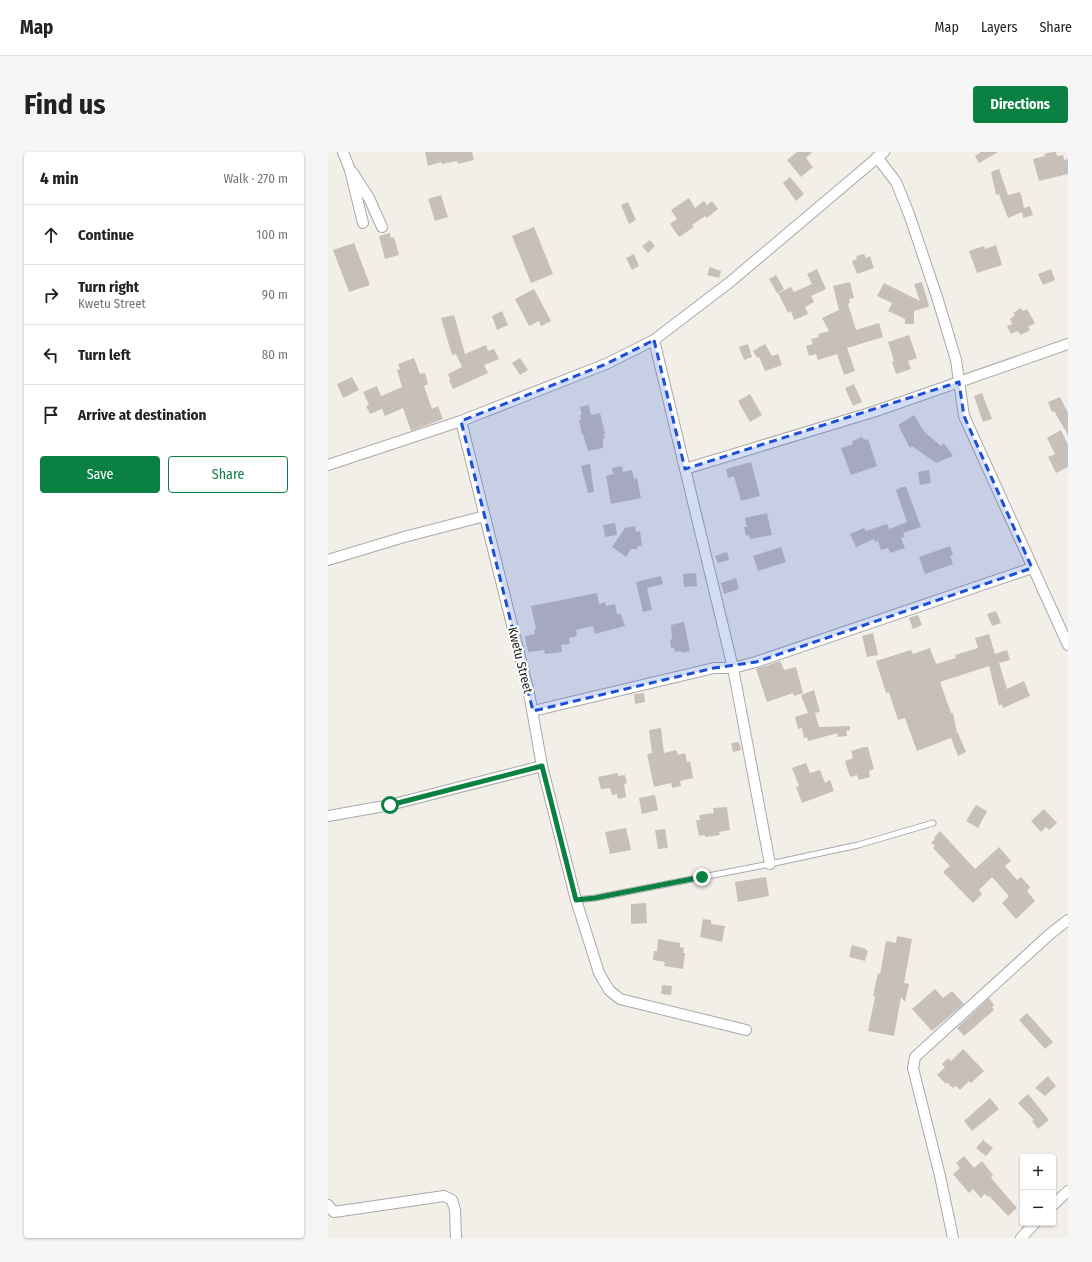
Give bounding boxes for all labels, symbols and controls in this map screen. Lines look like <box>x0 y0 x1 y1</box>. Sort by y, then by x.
text: Map <box>20 16 53 39</box>
text: Map <box>935 19 959 36</box>
text: Layers <box>981 19 1017 36</box>
text: Share <box>1039 19 1072 36</box>
button: Directions <box>973 86 1068 123</box>
text: Find us <box>24 88 106 121</box>
text: 4 min <box>40 168 79 189</box>
text: Walk · 270 m <box>223 171 288 186</box>
icon: ahead <box>40 224 62 246</box>
text: Continue <box>78 226 134 244</box>
text: 100 m <box>256 227 288 242</box>
text: Turn right <box>78 278 139 296</box>
icon: right <box>40 284 62 306</box>
text: 90 m <box>262 287 288 302</box>
text: Kwetu Street <box>78 296 146 311</box>
icon: left <box>40 344 62 366</box>
text: Turn left <box>78 346 131 364</box>
text: 80 m <box>262 347 288 362</box>
icon: arrive <box>40 404 62 426</box>
text: Arrive at destination <box>78 406 206 424</box>
button: Save <box>40 456 160 493</box>
button: Share <box>168 456 288 493</box>
street label: Kwetu Street <box>505 625 536 696</box>
route start <box>381 796 399 814</box>
route end <box>693 868 711 886</box>
map controls <box>1020 1154 1056 1226</box>
button: + <box>1020 1154 1056 1190</box>
button: − <box>1020 1190 1056 1226</box>

